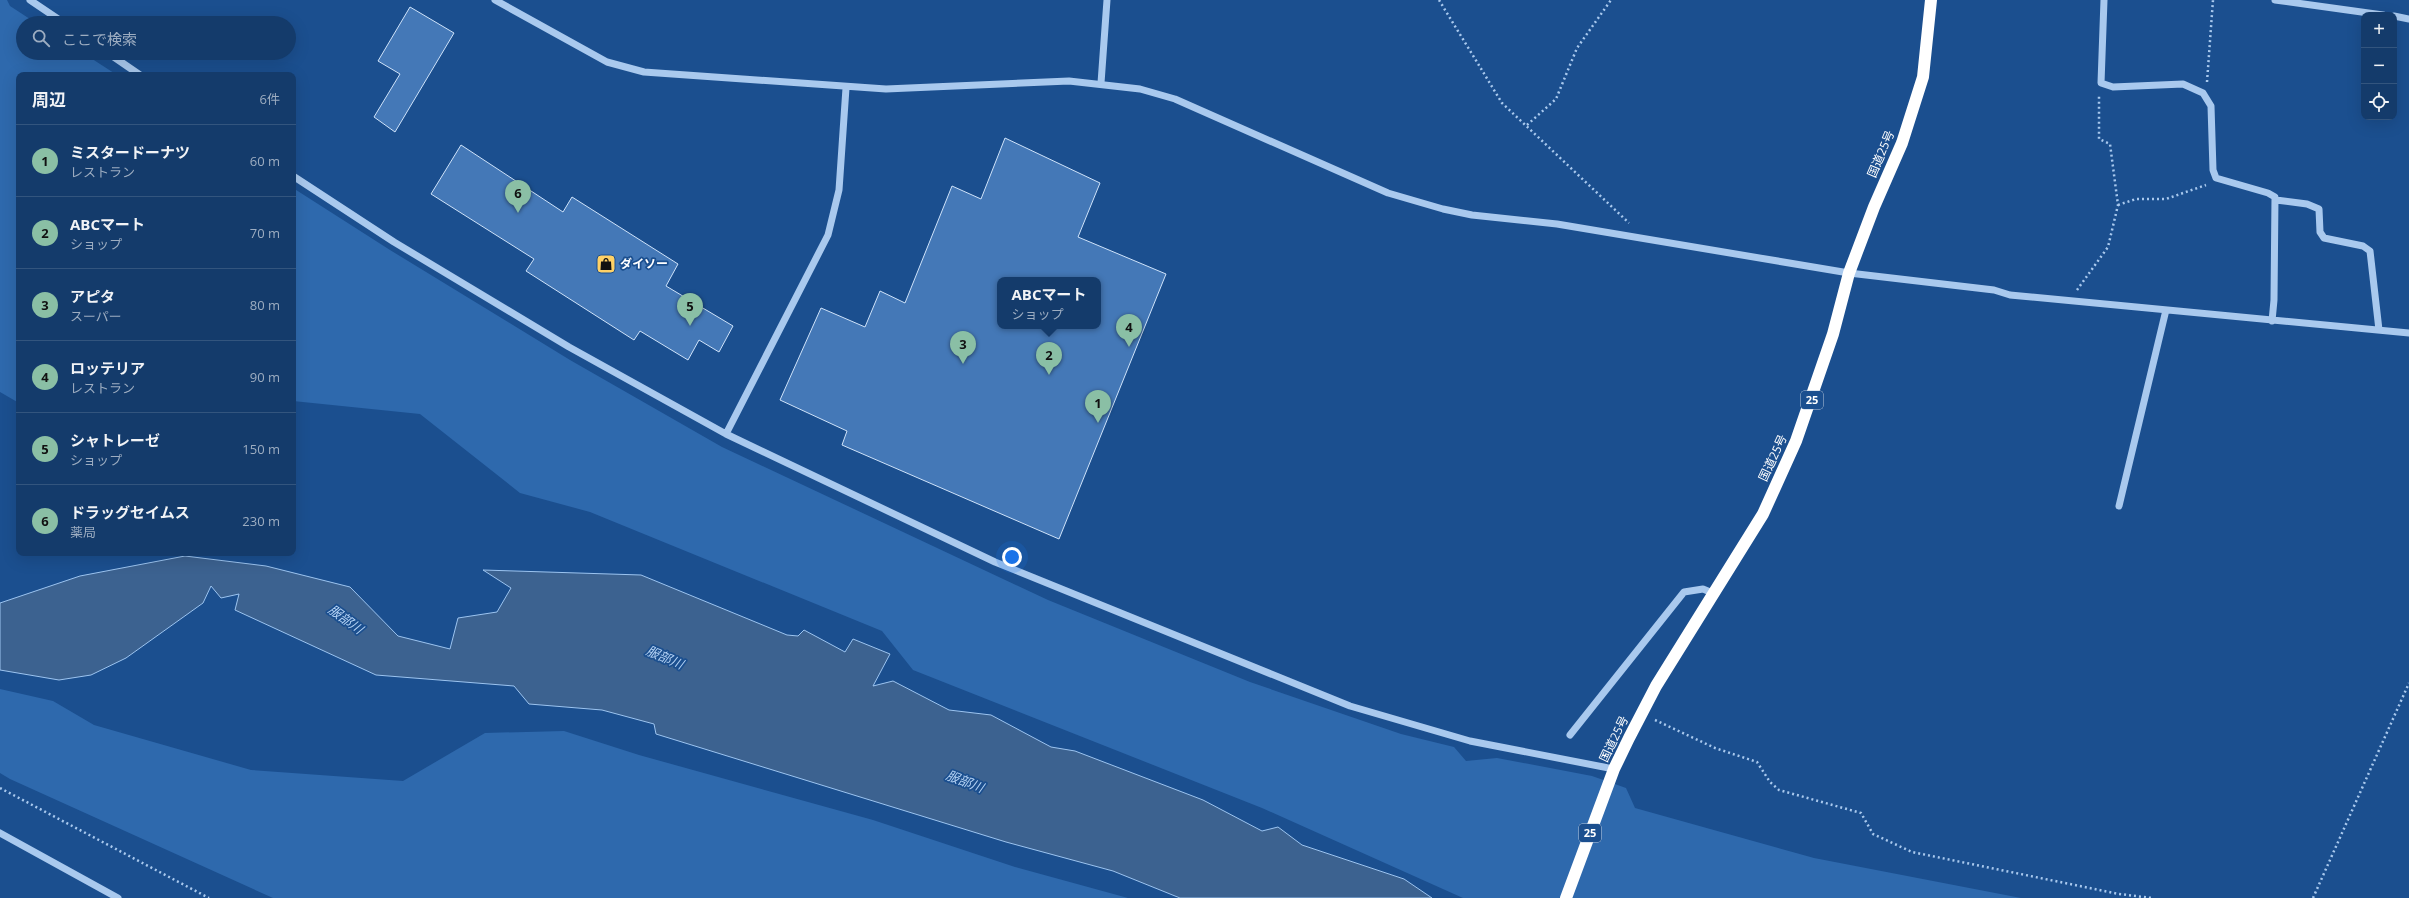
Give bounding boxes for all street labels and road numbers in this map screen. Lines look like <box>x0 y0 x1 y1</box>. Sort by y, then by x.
street label: 国道25号 <box>1863 128 1898 180</box>
road number: 25 <box>1801 391 1823 409</box>
street label: 国道25号 <box>1754 432 1791 484</box>
street label: 国道25号 <box>1595 713 1632 765</box>
road number: 25 <box>1579 824 1601 842</box>

